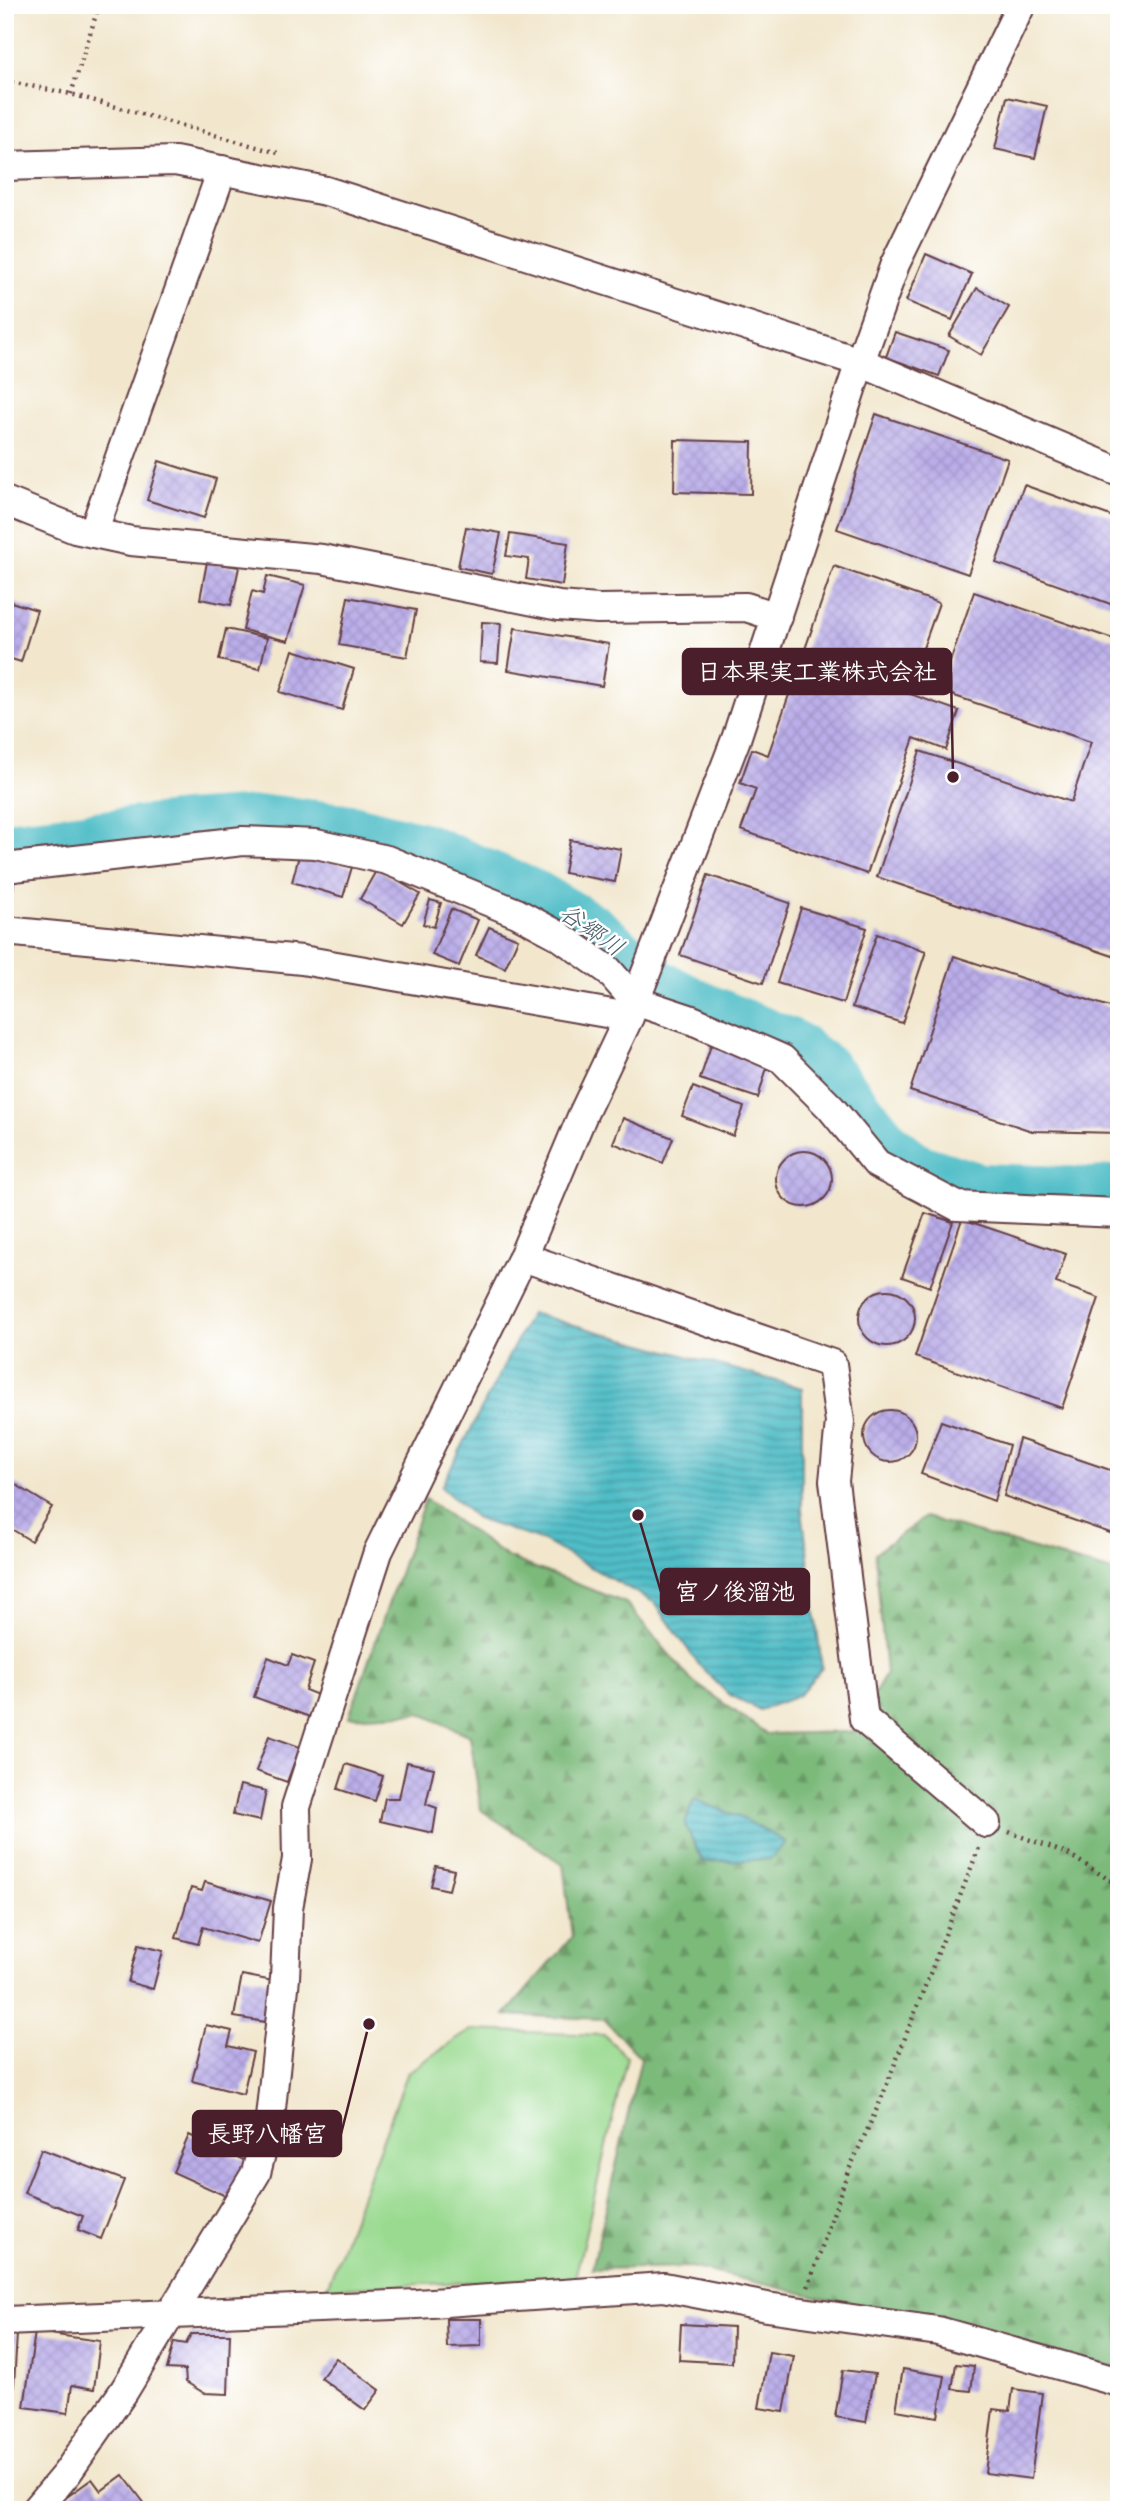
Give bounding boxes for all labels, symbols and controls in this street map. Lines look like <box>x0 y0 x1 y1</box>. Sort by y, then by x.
callout: 日本果実工業株式会社 <box>683 649 951 694</box>
text: 日本果実工業株式会社 <box>697 655 937 686</box>
water label: 谷郷川 <box>554 895 631 962</box>
callout: 宮ノ後溜池 <box>661 1569 809 1614</box>
text: 宮ノ後溜池 <box>675 1575 795 1606</box>
callout: 長野八幡宮 <box>193 2111 341 2156</box>
text: 長野八幡宮 <box>207 2117 327 2148</box>

